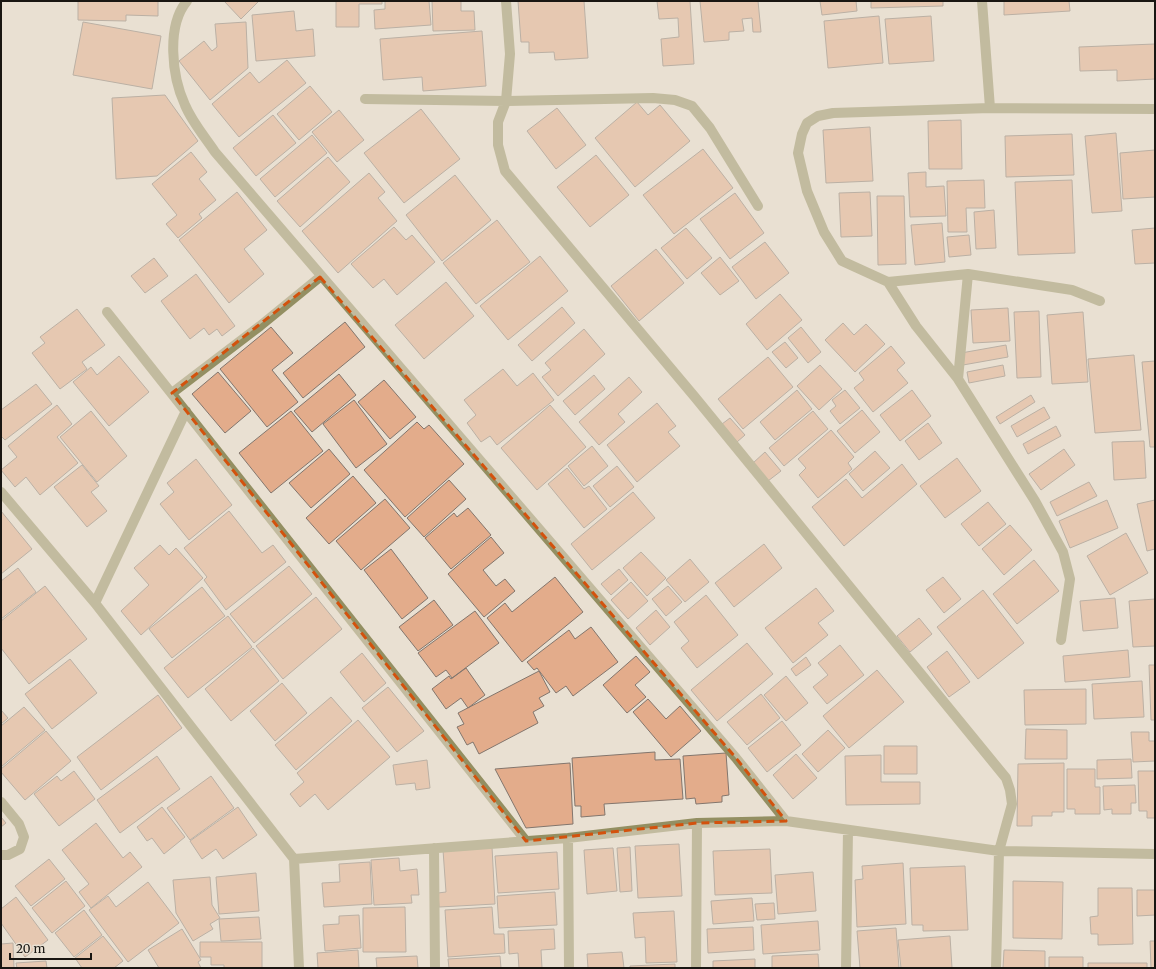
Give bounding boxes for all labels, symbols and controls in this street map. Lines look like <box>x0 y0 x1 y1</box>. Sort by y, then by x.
scale bar <box>10 935 91 961</box>
text: 20 m <box>16 941 45 956</box>

